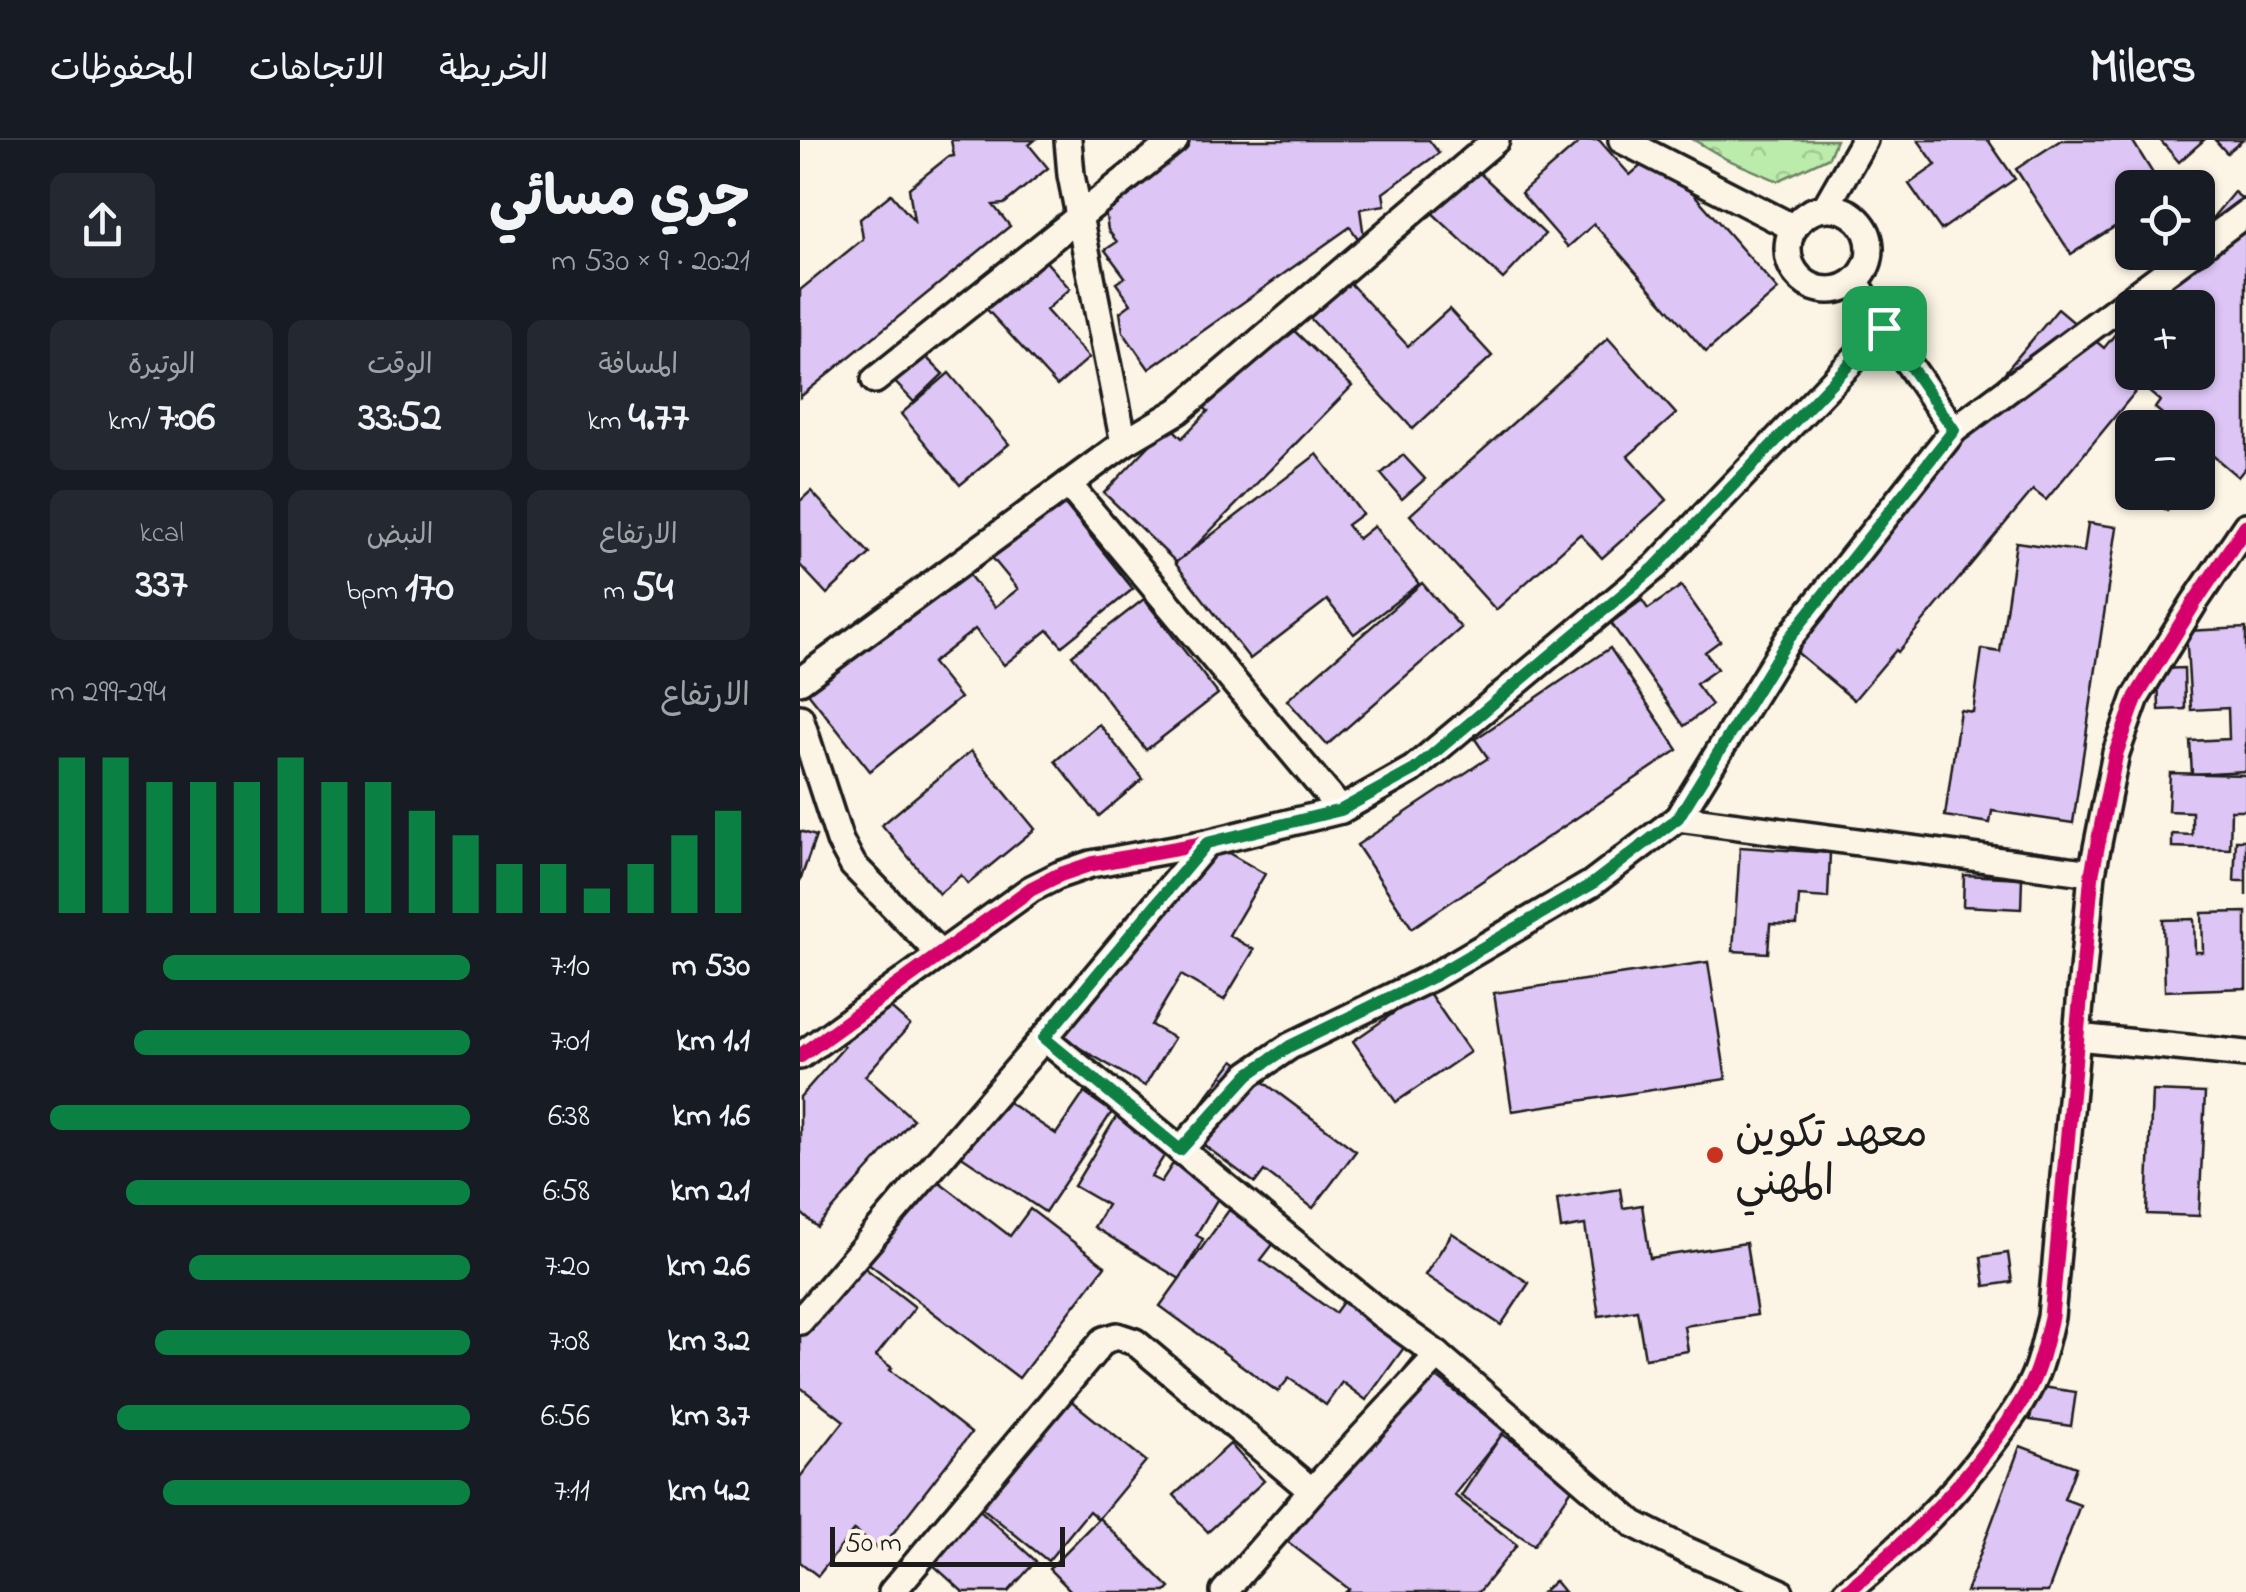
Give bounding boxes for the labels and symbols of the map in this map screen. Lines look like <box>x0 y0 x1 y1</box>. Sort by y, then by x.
pin <box>1842 286 1927 371</box>
place label: معهد تكوين المهني <box>1735 1105 1928 1216</box>
marker: معهد تكوين المهني <box>1704 1144 1726 1166</box>
scale bar <box>830 1522 1065 1566</box>

